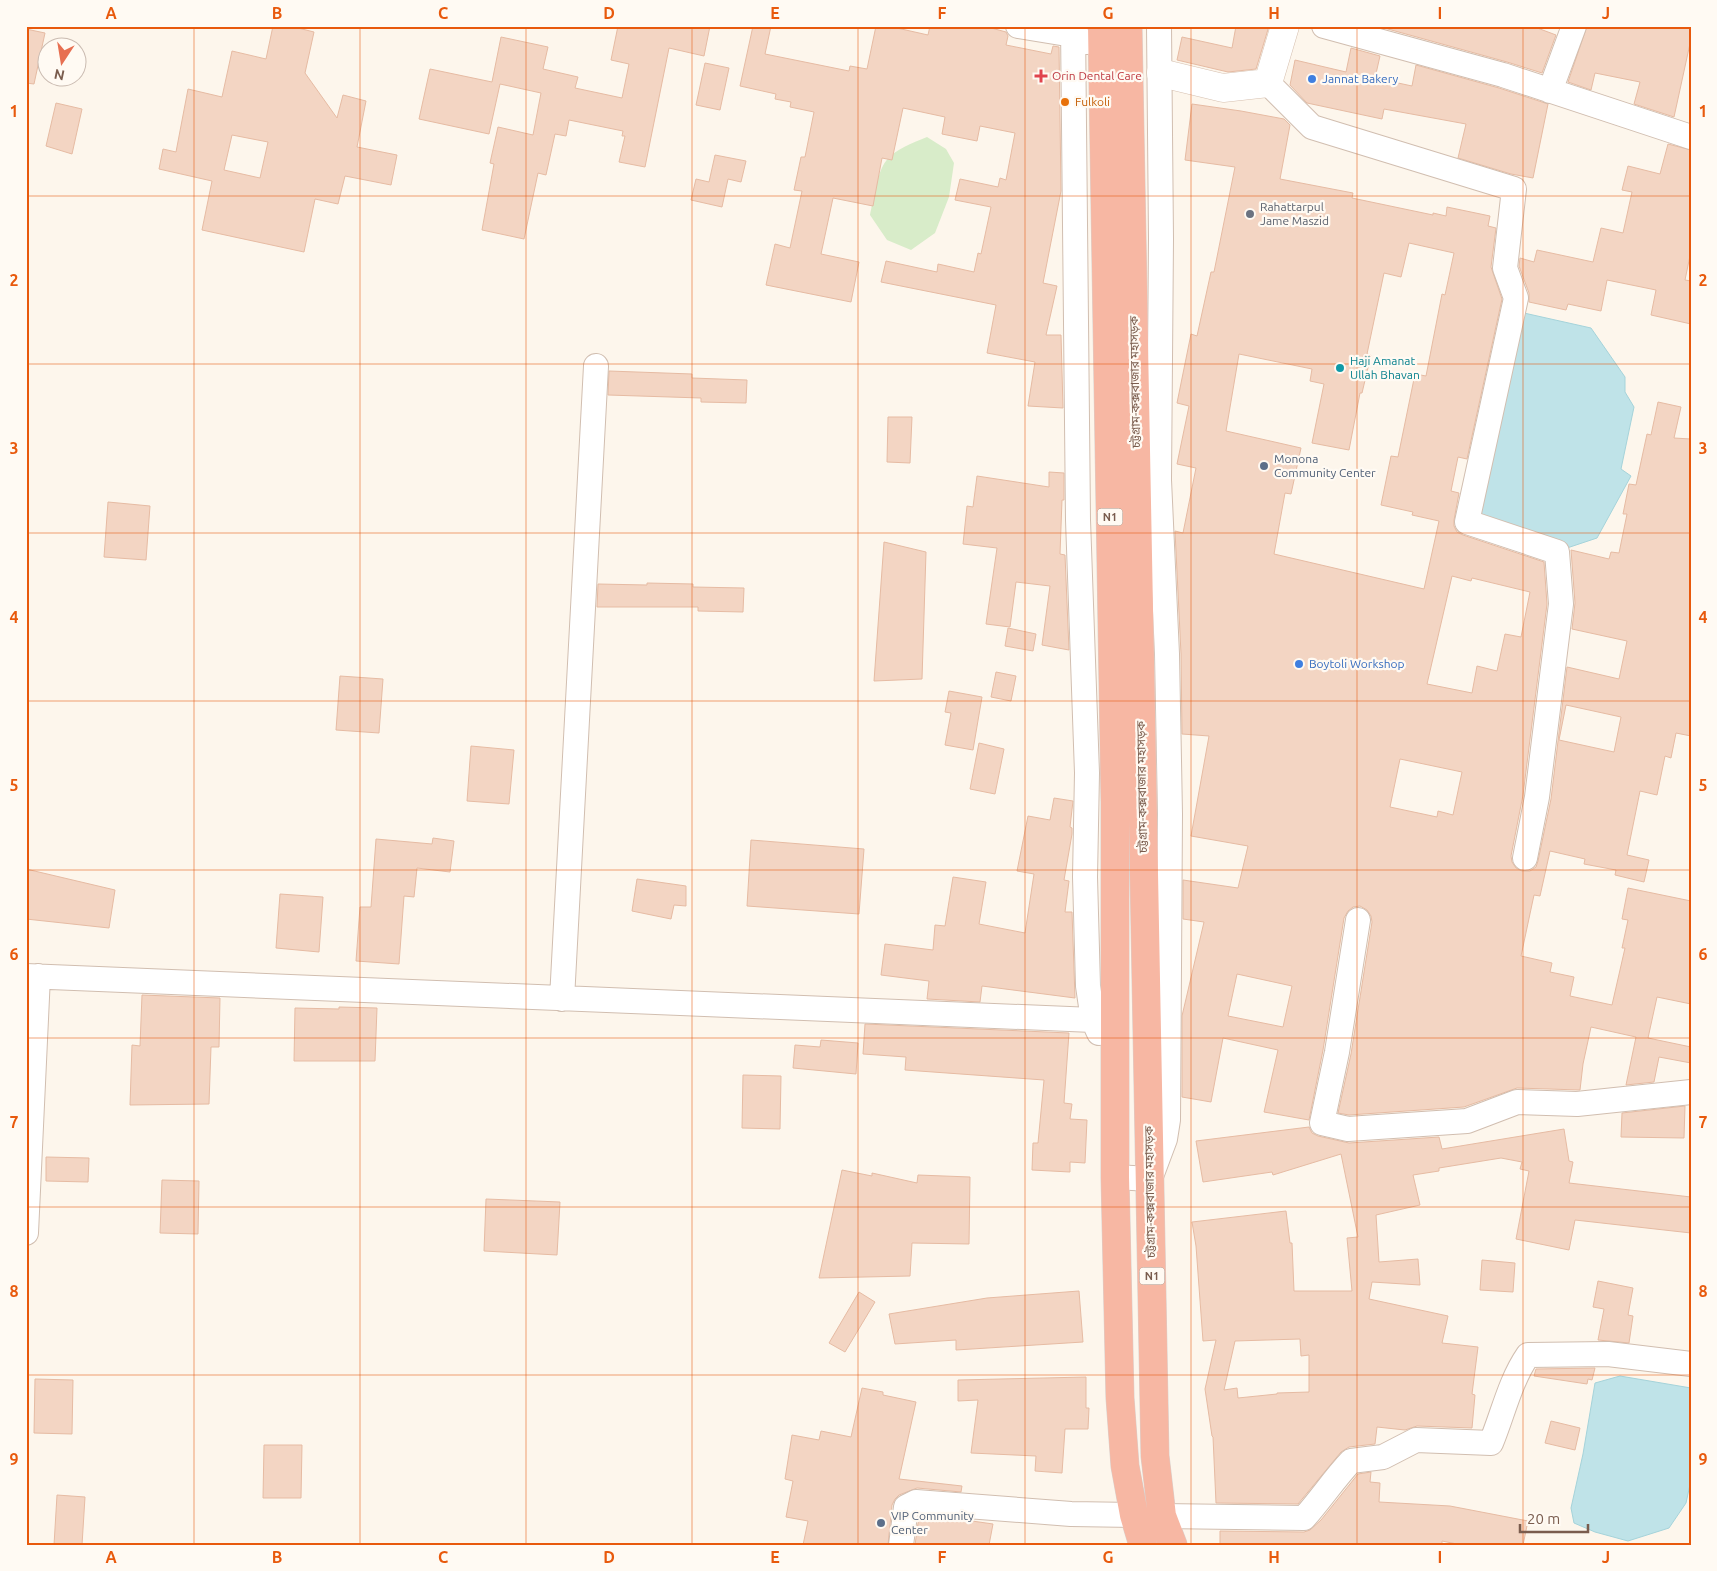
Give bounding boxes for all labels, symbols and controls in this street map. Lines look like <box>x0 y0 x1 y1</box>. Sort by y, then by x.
text: A <box>105 4 117 22</box>
text: B <box>272 4 282 22</box>
text: C <box>438 4 448 22</box>
text: D <box>603 4 615 22</box>
text: E <box>770 4 780 22</box>
text: F <box>938 4 947 22</box>
text: G <box>1102 4 1114 22</box>
text: H <box>1268 4 1280 22</box>
text: I <box>1438 4 1442 22</box>
text: J <box>1602 4 1610 22</box>
north arrow <box>38 38 88 88</box>
text: N <box>53 66 66 84</box>
marker: Orin Dental Care <box>1034 69 1048 83</box>
place label: Orin Dental Care <box>1052 69 1142 82</box>
place label: Jannat Bakery <box>1322 72 1398 85</box>
marker: Jannat Bakery <box>1306 73 1318 85</box>
place label: Fulkoli <box>1075 95 1110 108</box>
marker: Fulkoli <box>1059 96 1071 108</box>
text: 1 <box>9 102 19 120</box>
text: 1 <box>1698 102 1708 120</box>
place label: Rahattarpul Jame Maszid <box>1260 200 1329 227</box>
marker: Rahattarpul Jame Maszid <box>1244 208 1256 220</box>
text: 2 <box>9 271 19 289</box>
text: 2 <box>1698 271 1708 289</box>
street label: চট্টগ্রাম-কক্সবাজার মহাসড়ক <box>1126 315 1143 449</box>
place label: Haji Amanat Ullah Bhavan <box>1350 354 1420 381</box>
marker: Haji Amanat Ullah Bhavan <box>1334 362 1346 374</box>
text: 3 <box>9 439 19 457</box>
text: 3 <box>1698 439 1708 457</box>
place label: Monona Community Center <box>1274 452 1376 479</box>
marker: Monona Community Center <box>1258 460 1270 472</box>
road number: N1 <box>1098 508 1122 526</box>
text: 4 <box>9 608 19 626</box>
text: 4 <box>1698 608 1708 626</box>
place label: Boytoli Workshop <box>1309 657 1405 670</box>
marker: Boytoli Workshop <box>1293 658 1305 670</box>
street label: চট্টগ্রাম-কক্সবাজার মহাসড়ক <box>1133 720 1150 854</box>
text: 5 <box>9 776 19 794</box>
text: 5 <box>1698 776 1708 794</box>
text: 6 <box>9 945 19 963</box>
text: 6 <box>1698 945 1708 963</box>
text: 7 <box>9 1113 19 1131</box>
text: 7 <box>1698 1113 1708 1131</box>
street label: চট্টগ্রাম-কক্সবাজার মহাসড়ক <box>1141 1125 1158 1259</box>
road number: N1 <box>1140 1268 1164 1284</box>
text: 8 <box>9 1282 19 1300</box>
text: 8 <box>1698 1282 1708 1300</box>
text: 9 <box>9 1450 19 1468</box>
text: 9 <box>1698 1450 1708 1468</box>
scale bar <box>1520 1501 1587 1533</box>
place label: VIP Community Center <box>891 1509 974 1536</box>
text: 20 m <box>1527 1510 1560 1527</box>
marker: VIP Community Center <box>875 1517 887 1529</box>
text: A <box>105 1548 117 1566</box>
text: B <box>272 1548 282 1566</box>
text: C <box>438 1548 448 1566</box>
text: D <box>603 1548 615 1566</box>
text: E <box>770 1548 780 1566</box>
text: F <box>938 1548 947 1566</box>
text: G <box>1102 1548 1114 1566</box>
text: H <box>1268 1548 1280 1566</box>
text: I <box>1438 1548 1442 1566</box>
text: J <box>1602 1548 1610 1566</box>

